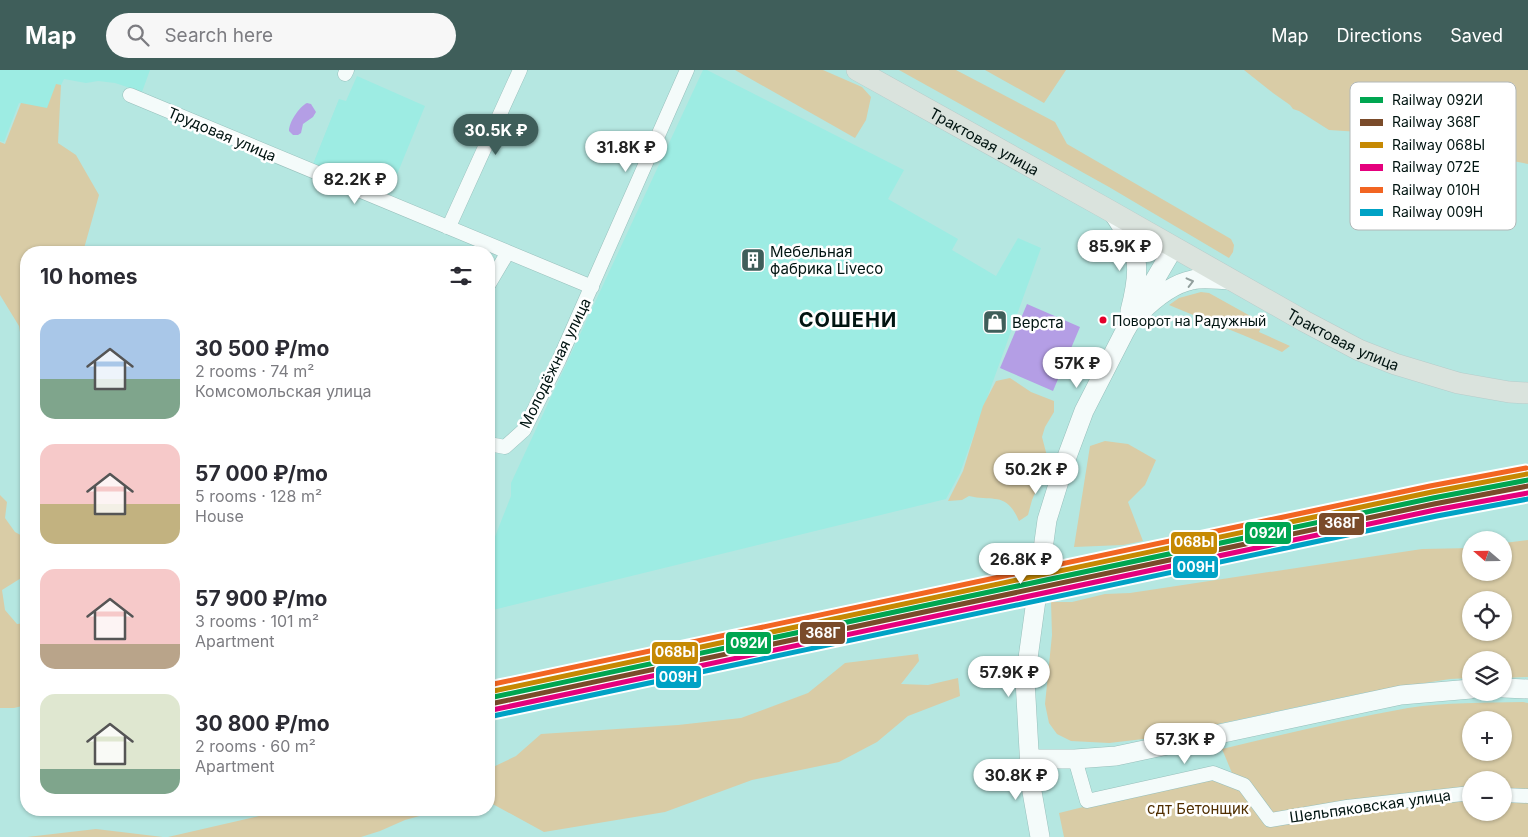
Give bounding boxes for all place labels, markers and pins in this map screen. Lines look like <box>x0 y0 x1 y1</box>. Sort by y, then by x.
pin: 30.5K ₽ <box>450 114 542 156</box>
pin: 31.8K ₽ <box>580 131 672 173</box>
pin: 82.2K ₽ <box>309 162 401 205</box>
pin: 85.9K ₽ <box>1074 230 1166 272</box>
place label: Мебельная фабрика Liveco <box>770 242 883 278</box>
building icon: Мебельная фабрика Liveco <box>740 247 766 273</box>
shop icon: Верста <box>982 309 1008 335</box>
place label: Поворот на Радужный <box>1112 312 1266 329</box>
place label: Верста <box>1012 313 1064 332</box>
marker: Поворот на Радужный <box>1098 315 1108 325</box>
pin: 57K ₽ <box>1042 346 1112 389</box>
pin: 50.2K ₽ <box>990 452 1082 495</box>
pin: 26.8K ₽ <box>975 542 1067 585</box>
pin: 57.9K ₽ <box>963 656 1055 698</box>
pin: 57.3K ₽ <box>1139 722 1231 765</box>
pin: 30.8K ₽ <box>970 758 1062 801</box>

